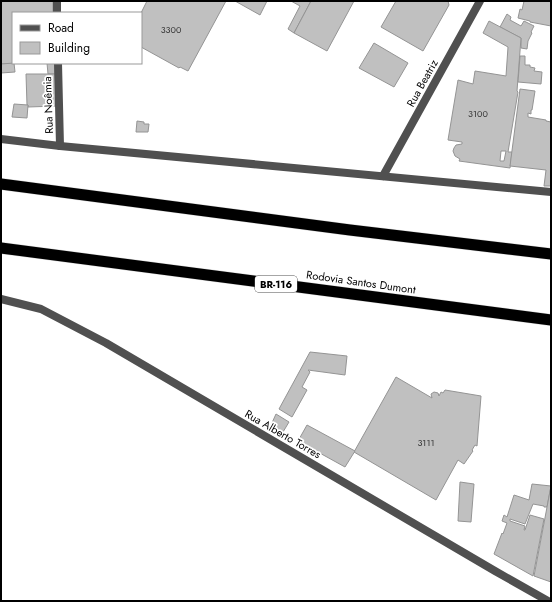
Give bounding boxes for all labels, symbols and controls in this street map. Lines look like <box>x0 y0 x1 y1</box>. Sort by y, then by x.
legend <box>12 12 142 64</box>
text: Road <box>48 19 74 37</box>
house number: 3300 <box>161 23 182 36</box>
text: Building <box>48 39 90 57</box>
street label: Rua Beatriz <box>402 56 442 110</box>
street label: Rua Noêmia <box>39 76 57 134</box>
house number: 3100 <box>468 107 488 120</box>
street label: Rodovia Santos Dumont <box>305 266 417 298</box>
road number: BR-116 <box>255 276 297 292</box>
street label: Rua Alberto Torres <box>242 406 324 463</box>
house number: 3111 <box>417 436 435 449</box>

